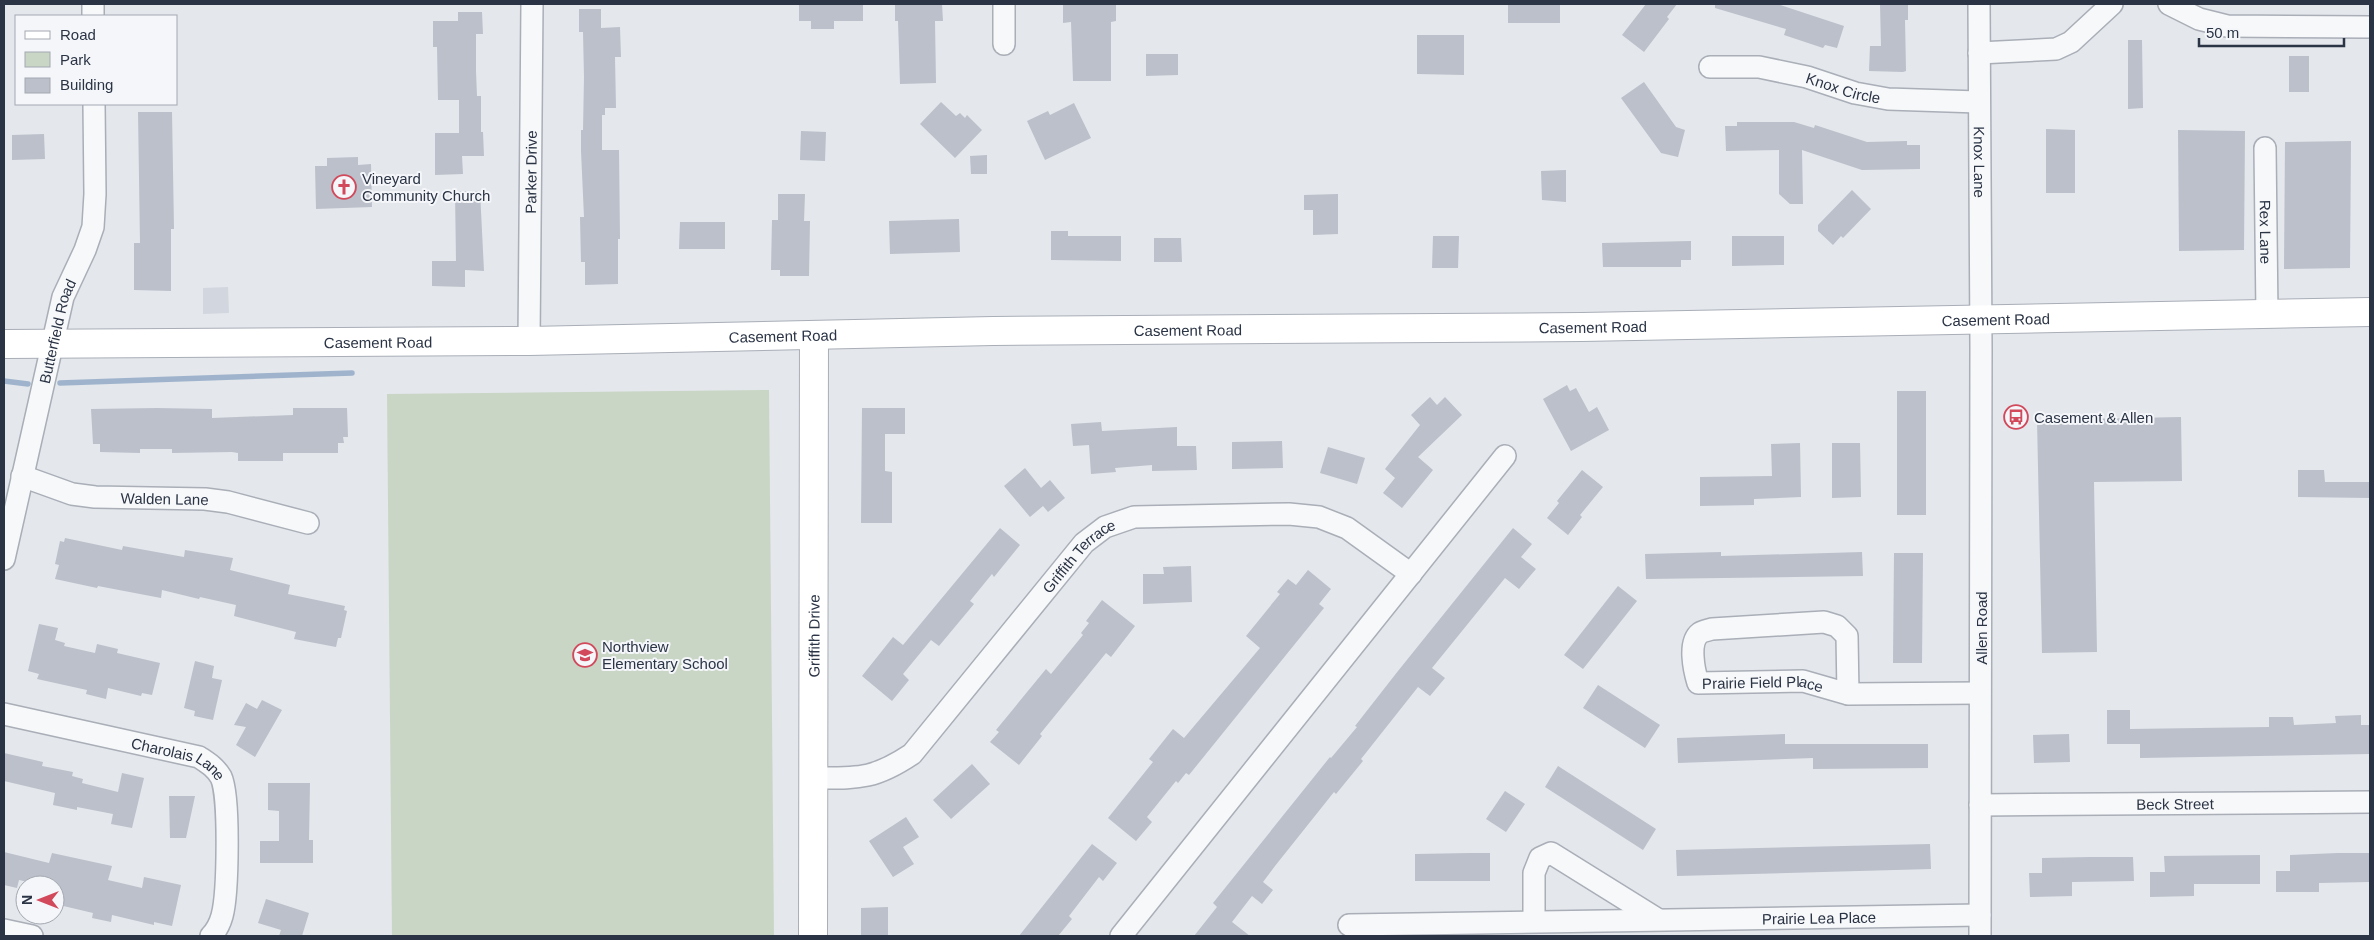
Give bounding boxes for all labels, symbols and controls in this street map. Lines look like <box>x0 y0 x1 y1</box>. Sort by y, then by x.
legend <box>15 15 178 105</box>
scale bar <box>2199 15 2344 47</box>
text: 50 m <box>2206 24 2239 41</box>
text: Road <box>60 26 96 43</box>
text: Park <box>60 51 91 68</box>
street label: Knox Circle <box>1804 69 1882 106</box>
text: Building <box>60 76 113 93</box>
street label: Knox Lane <box>1971 126 1989 198</box>
street label: Parker Drive <box>522 130 539 214</box>
place label: Vineyard Community Church <box>362 170 490 204</box>
church icon: Vineyard Community Church <box>331 174 357 200</box>
street label: Rex Lane <box>2257 200 2275 264</box>
street label: Butterfield Road <box>35 276 79 385</box>
street label: Casement Road <box>1941 310 2050 329</box>
street label: Casement Road <box>1539 317 1647 336</box>
street label: Casement Road <box>1134 321 1242 339</box>
street label: Casement Road <box>729 326 837 345</box>
street label: Casement Road <box>324 333 432 351</box>
bus stop icon: Casement & Allen <box>2003 404 2029 430</box>
place label: Casement & Allen <box>2034 409 2153 426</box>
street label: Walden Lane <box>121 489 209 508</box>
street label: Griffith Terrace <box>1039 516 1117 596</box>
street label: Allen Road <box>1973 591 1990 665</box>
street label: Griffith Drive <box>805 594 822 678</box>
place label: Northview Elementary School <box>602 638 728 672</box>
school or university icon: Northview Elementary School <box>572 642 598 668</box>
street label: Prairie Field Place <box>1702 672 1825 695</box>
street label: Charolais Lane <box>130 734 229 783</box>
street label: Beck Street <box>2136 795 2215 812</box>
north arrow <box>15 875 65 925</box>
text: N <box>19 895 35 905</box>
street label: Prairie Lea Place <box>1762 908 1876 927</box>

